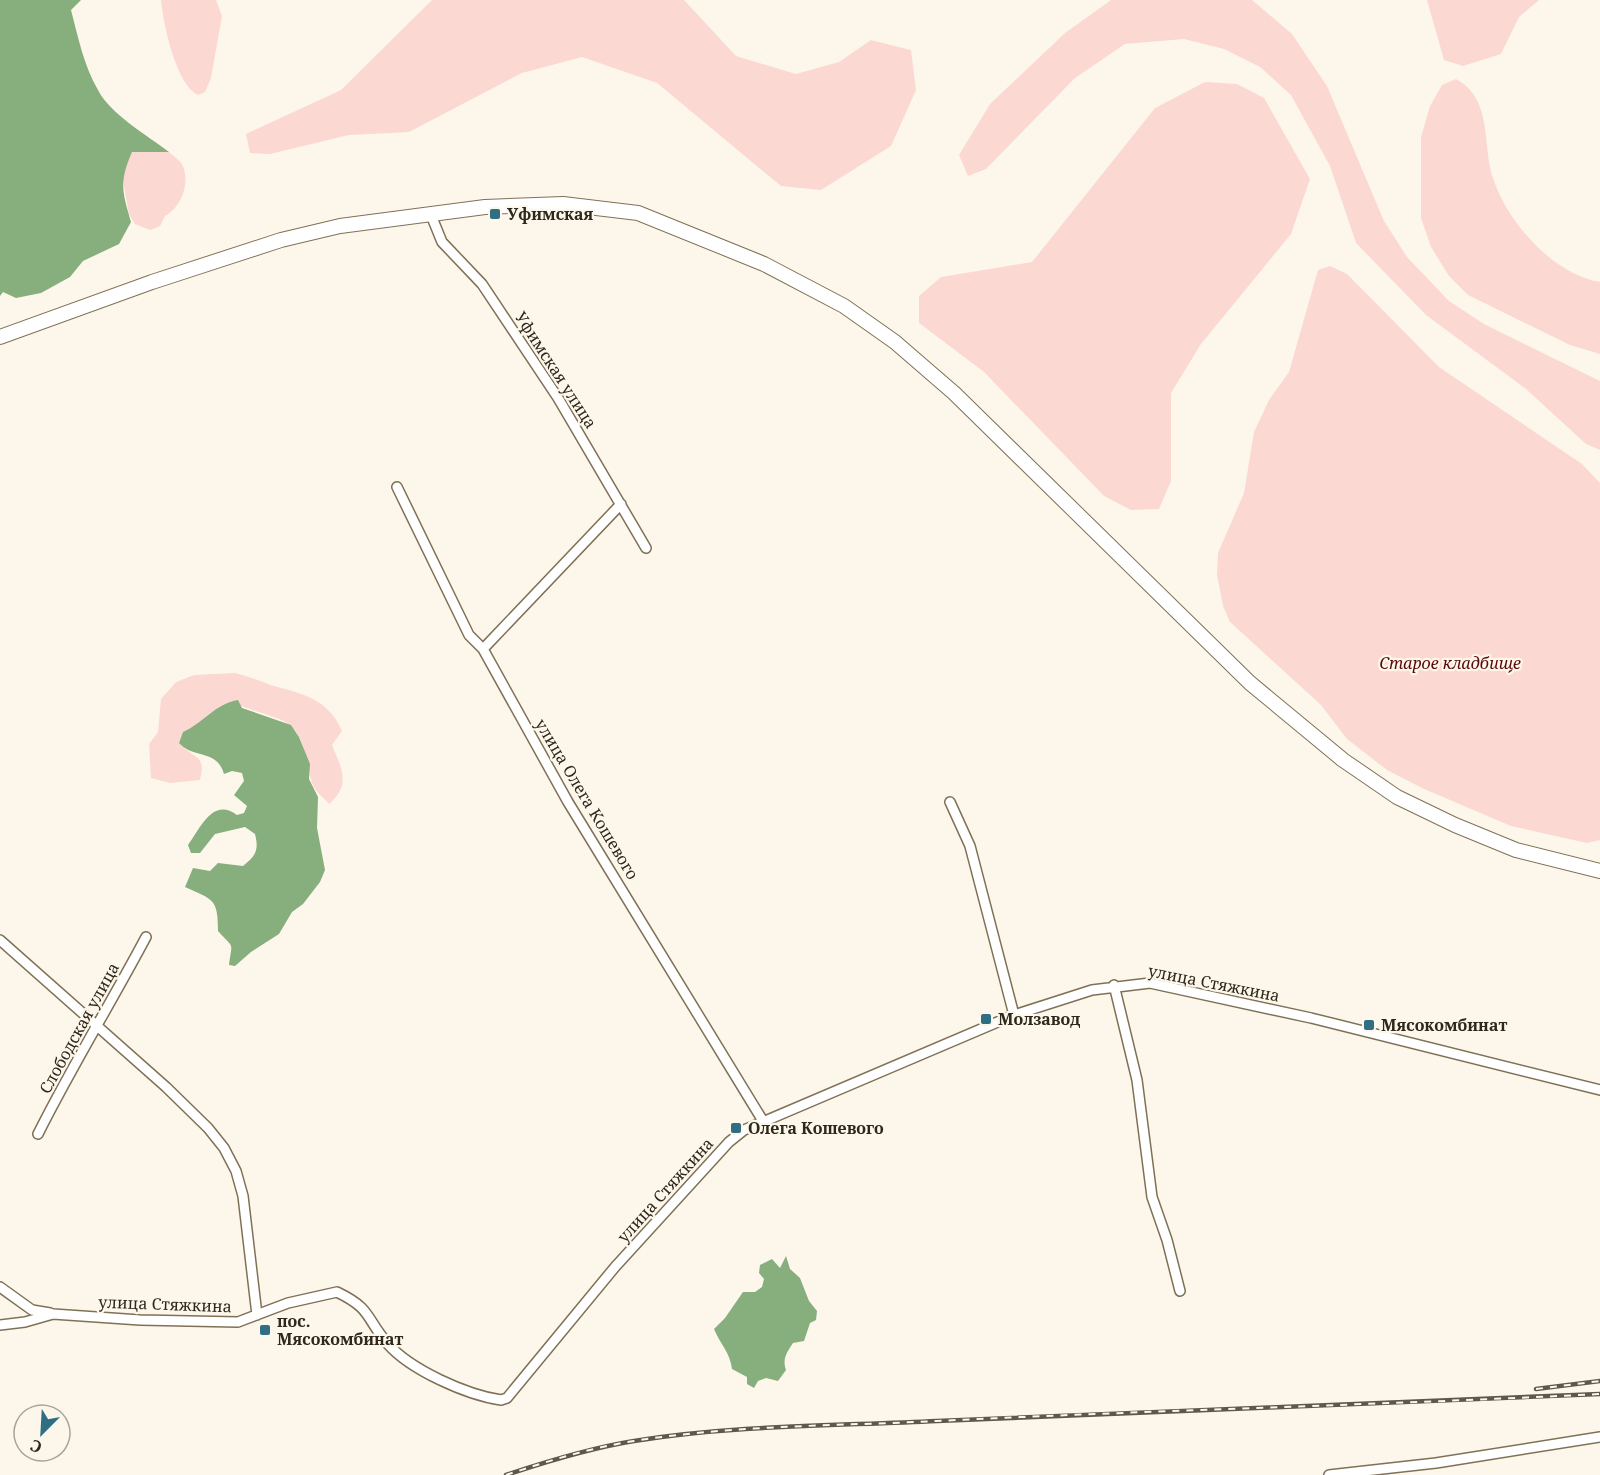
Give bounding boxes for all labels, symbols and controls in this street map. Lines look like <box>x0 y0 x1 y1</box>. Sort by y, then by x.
place label: Уфимская <box>507 203 593 225</box>
marker: Уфимская <box>488 207 502 221</box>
street label: Уфимская улица <box>510 307 602 433</box>
park label: Старое кладбище <box>1379 652 1521 674</box>
street label: улица Олега Кошевого <box>530 715 644 883</box>
street label: Слободская улица <box>34 959 124 1097</box>
street label: улица Стяжкина <box>1146 959 1282 1007</box>
place label: Молзавод <box>998 1008 1080 1030</box>
marker: Молзавод <box>979 1012 993 1026</box>
place label: Мясокомбинат <box>1381 1014 1507 1036</box>
marker: Мясокомбинат <box>1362 1018 1376 1032</box>
place label: Олега Кошевого <box>748 1117 884 1139</box>
marker: Олега Кошевого <box>729 1121 743 1135</box>
street label: улица Стяжкина <box>612 1133 718 1247</box>
street label: улица Стяжкина <box>98 1291 232 1317</box>
place label: пос. Мясокомбинат <box>277 1310 403 1350</box>
marker: пос. Мясокомбинат <box>258 1323 272 1337</box>
north arrow <box>12 1403 72 1463</box>
text: С <box>27 1435 45 1459</box>

